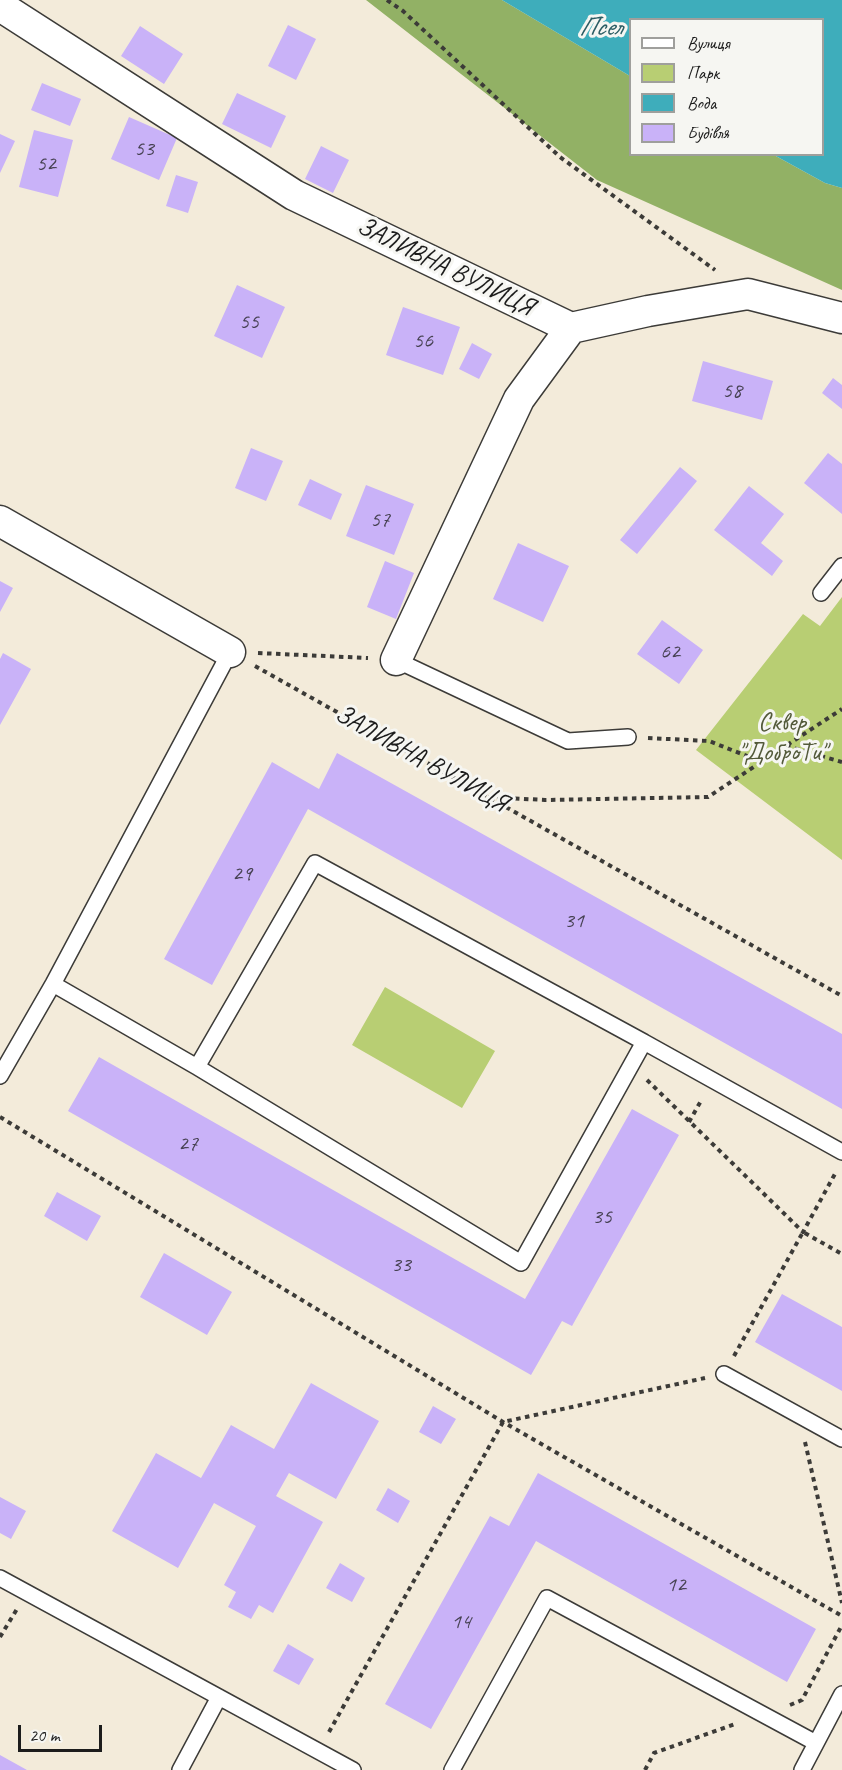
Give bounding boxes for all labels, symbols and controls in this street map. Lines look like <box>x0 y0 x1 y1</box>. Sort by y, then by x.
water label: Псел <box>579 12 621 44</box>
legend <box>629 18 824 156</box>
text: Вулиця <box>687 32 730 54</box>
text: Парк <box>687 62 719 84</box>
text: Вода <box>687 92 716 114</box>
text: Будівля <box>687 122 729 144</box>
house number: 53 <box>134 136 154 162</box>
house number: 52 <box>36 151 56 177</box>
street label: ЗАЛИВНА ВУЛИЦЯ <box>352 211 538 323</box>
house number: 55 <box>239 309 259 335</box>
house number: 56 <box>413 328 433 354</box>
house number: 58 <box>722 378 742 404</box>
house number: 57 <box>370 507 390 533</box>
house number: 62 <box>660 639 680 665</box>
street label: ЗАЛИВНА ВУЛИЦЯ <box>329 699 513 819</box>
park label: Сквер "ДоброТи" <box>738 707 826 768</box>
house number: 29 <box>232 861 252 887</box>
house number: 31 <box>564 908 584 934</box>
house number: 27 <box>178 1131 198 1157</box>
house number: 35 <box>592 1204 612 1230</box>
house number: 33 <box>391 1252 411 1278</box>
house number: 12 <box>666 1572 686 1598</box>
house number: 14 <box>451 1609 471 1635</box>
scale bar <box>21 1713 105 1751</box>
text: 20 m <box>29 1724 60 1746</box>

